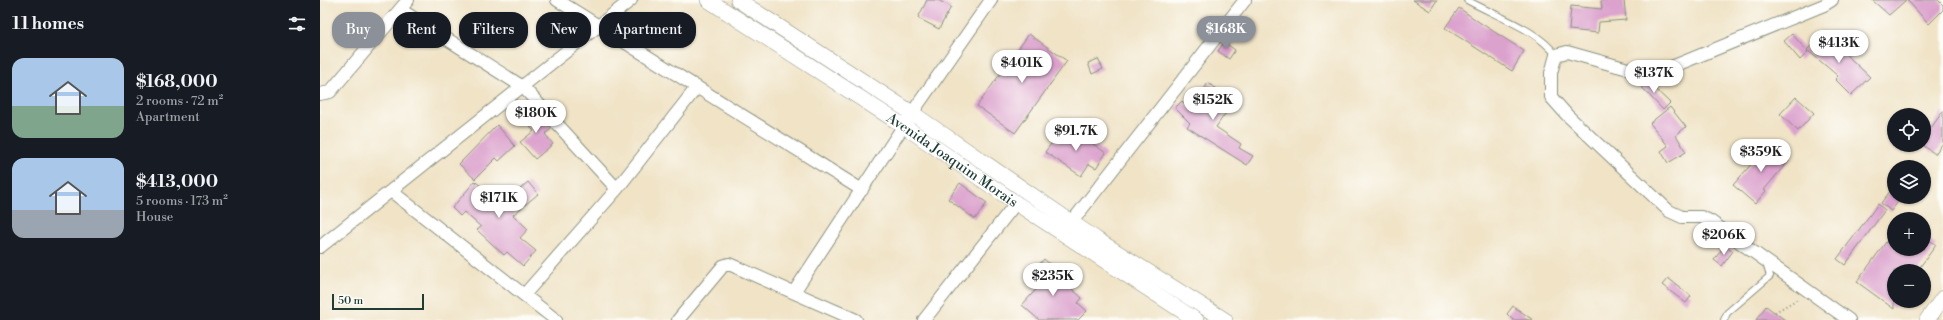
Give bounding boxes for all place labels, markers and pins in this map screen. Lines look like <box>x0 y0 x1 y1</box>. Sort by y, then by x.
pin: $168K <box>1198 16 1254 50</box>
pin: $413K <box>1811 30 1867 64</box>
pin: $401K <box>994 50 1050 84</box>
pin: $137K <box>1626 60 1682 94</box>
pin: $152K <box>1185 87 1241 121</box>
pin: $180K <box>508 100 564 134</box>
pin: $91.7K <box>1043 118 1109 152</box>
pin: $359K <box>1733 139 1789 173</box>
pin: $171K <box>471 185 527 219</box>
pin: $206K <box>1696 222 1752 256</box>
pin: $235K <box>1025 263 1081 297</box>

